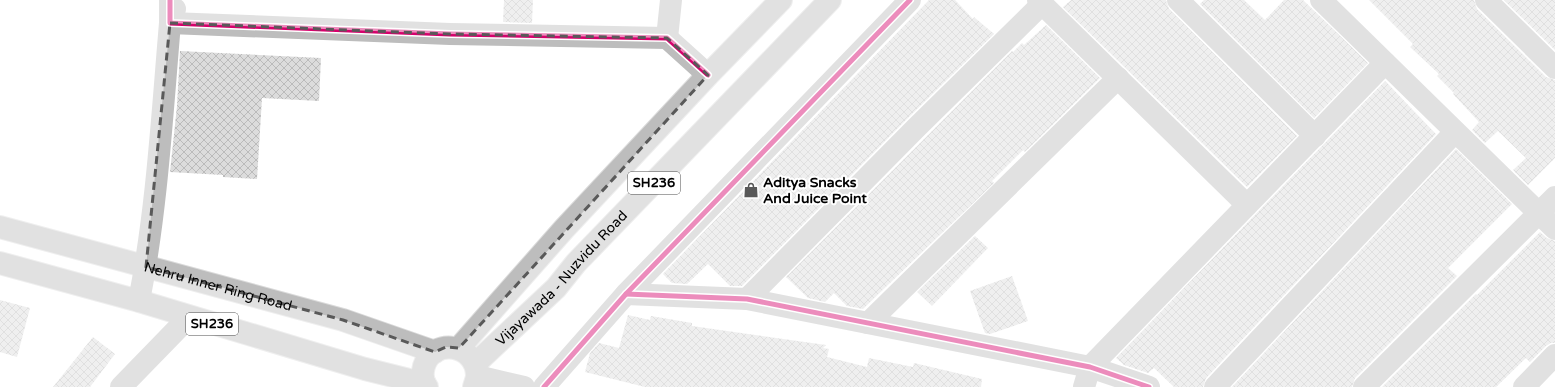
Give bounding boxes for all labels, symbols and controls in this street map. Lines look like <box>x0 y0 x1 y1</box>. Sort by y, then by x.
road number: SH236 <box>628 172 680 194</box>
place label: Aditya Snacks And Juice Point <box>763 174 867 207</box>
shop icon: Aditya Snacks And Juice Point <box>742 181 760 199</box>
street label: Vijayawada - Nuzvidu Road <box>492 207 631 349</box>
street label: Nehru Inner Ring Road <box>142 258 294 314</box>
road number: SH236 <box>186 313 238 335</box>

